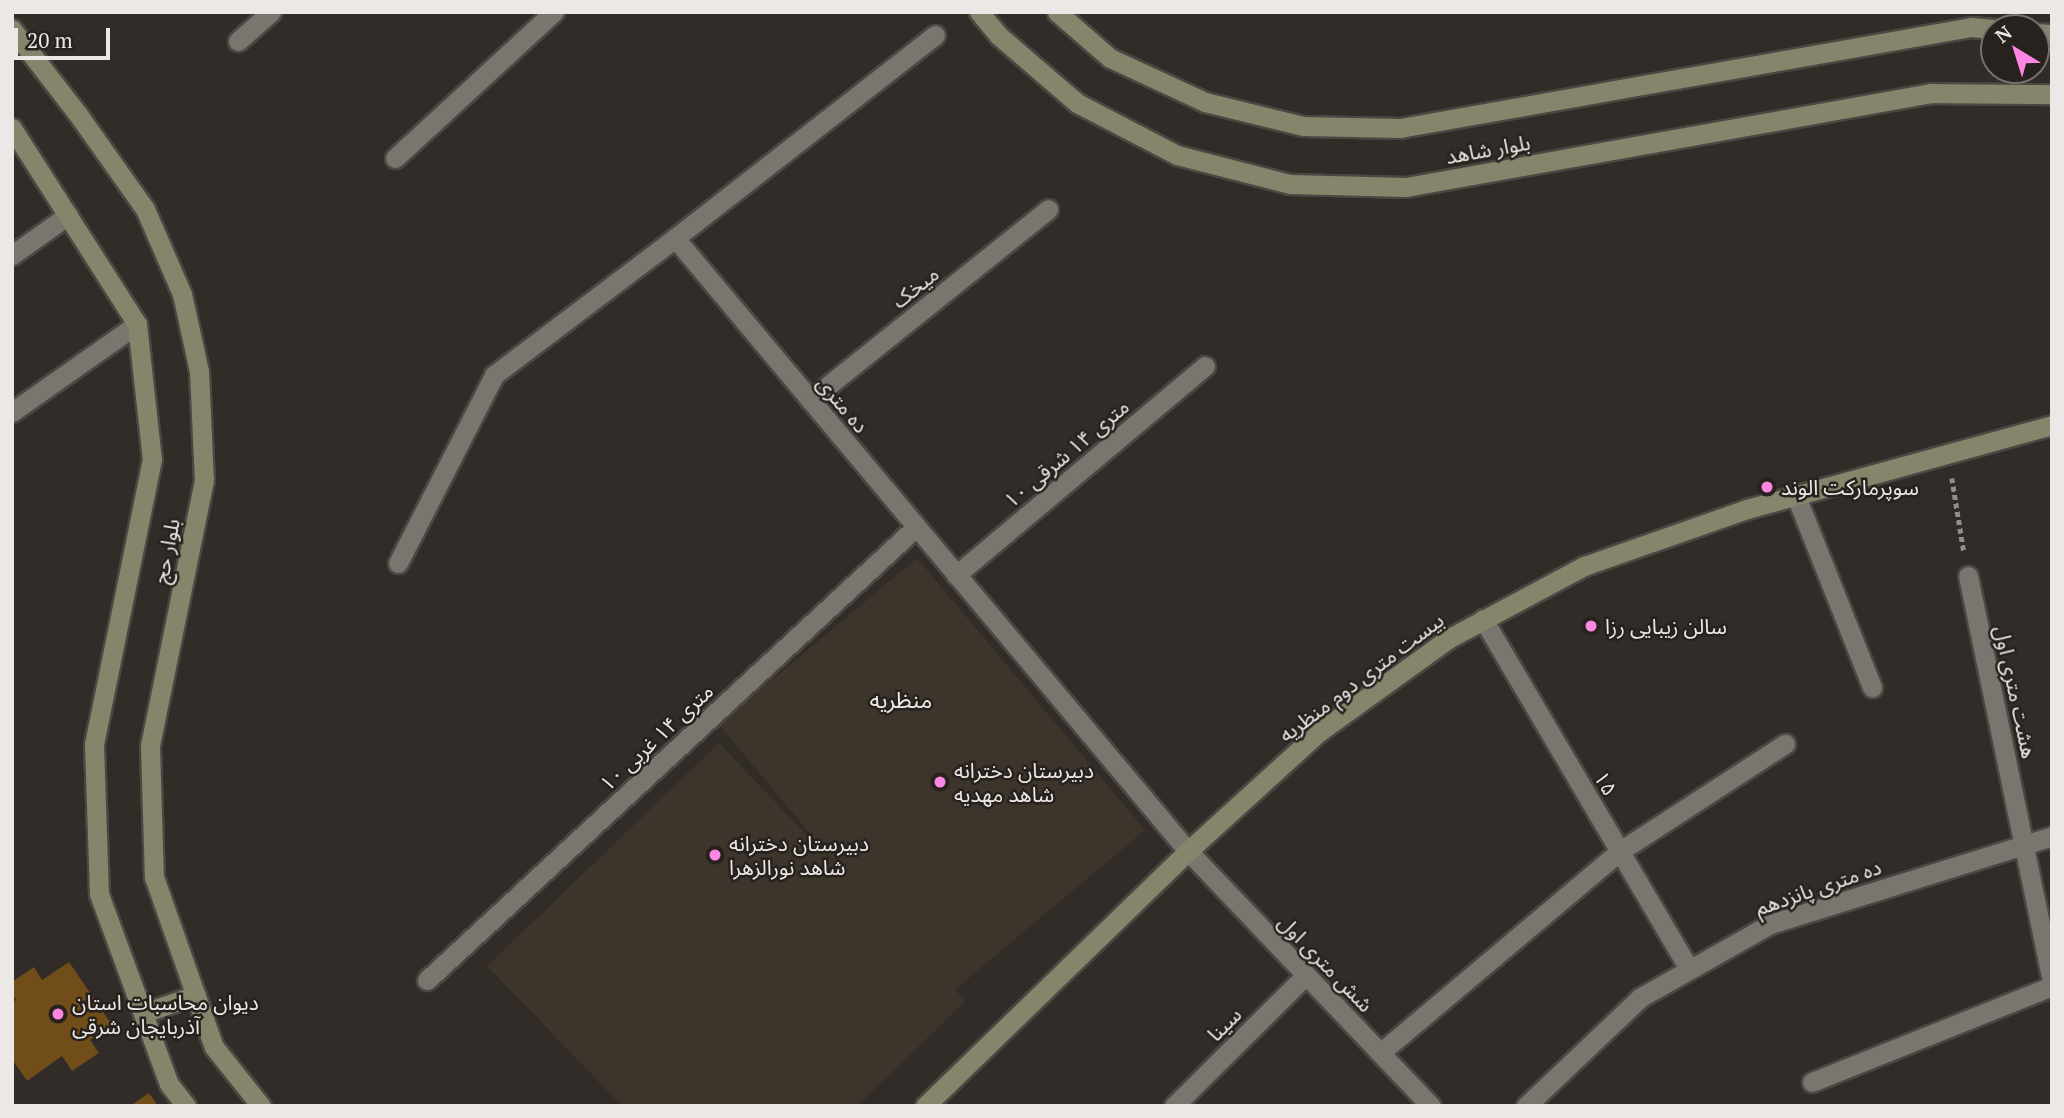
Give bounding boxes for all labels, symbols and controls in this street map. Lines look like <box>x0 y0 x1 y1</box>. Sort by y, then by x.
scale bar <box>18 14 114 58</box>
north arrow <box>1980 14 2050 84</box>
text: N <box>1990 19 2016 48</box>
text: 20 m <box>27 26 73 54</box>
street label: بلوار شاهد <box>1444 129 1532 169</box>
street label: میخک <box>887 261 943 313</box>
street label: ده متری <box>812 370 874 438</box>
street label: ۱۰ متری ۱۴ شرقی <box>998 393 1134 513</box>
place label: سوپرمارکت الوند <box>1781 474 1919 500</box>
marker: سوپرمارکت الوند <box>1759 479 1775 495</box>
street label: بلوار حج <box>147 516 185 586</box>
street label: بیست متری دوم منظریه <box>1274 607 1448 747</box>
place label: سالن زیبایی رزا <box>1605 613 1727 639</box>
marker: سالن زیبایی رزا <box>1583 618 1599 634</box>
street label: هشت متری اول <box>1990 623 2042 761</box>
street label: ۱۰ متری ۱۴ غربی <box>594 678 718 796</box>
district label: منظریه <box>870 686 932 714</box>
place label: دبیرستان دخترانه شاهد مهدیه <box>954 757 1094 807</box>
street label: ۱۵ <box>1589 766 1623 800</box>
marker: دبیرستان دخترانه شاهد مهدیه <box>932 774 948 790</box>
place label: دبیرستان دخترانه شاهد نورالزهرا <box>729 830 869 880</box>
marker: دبیرستان دخترانه شاهد نورالزهرا <box>707 847 723 863</box>
street label: ده متری پانزدهم <box>1752 854 1884 920</box>
street label: شش متری اول <box>1273 909 1379 1017</box>
place label: دیوان محاسبات استان آذربایجان شرقی <box>72 989 259 1039</box>
street label: سینا <box>1202 1002 1246 1046</box>
marker: دیوان محاسبات استان آذربایجان شرقی <box>50 1006 66 1022</box>

